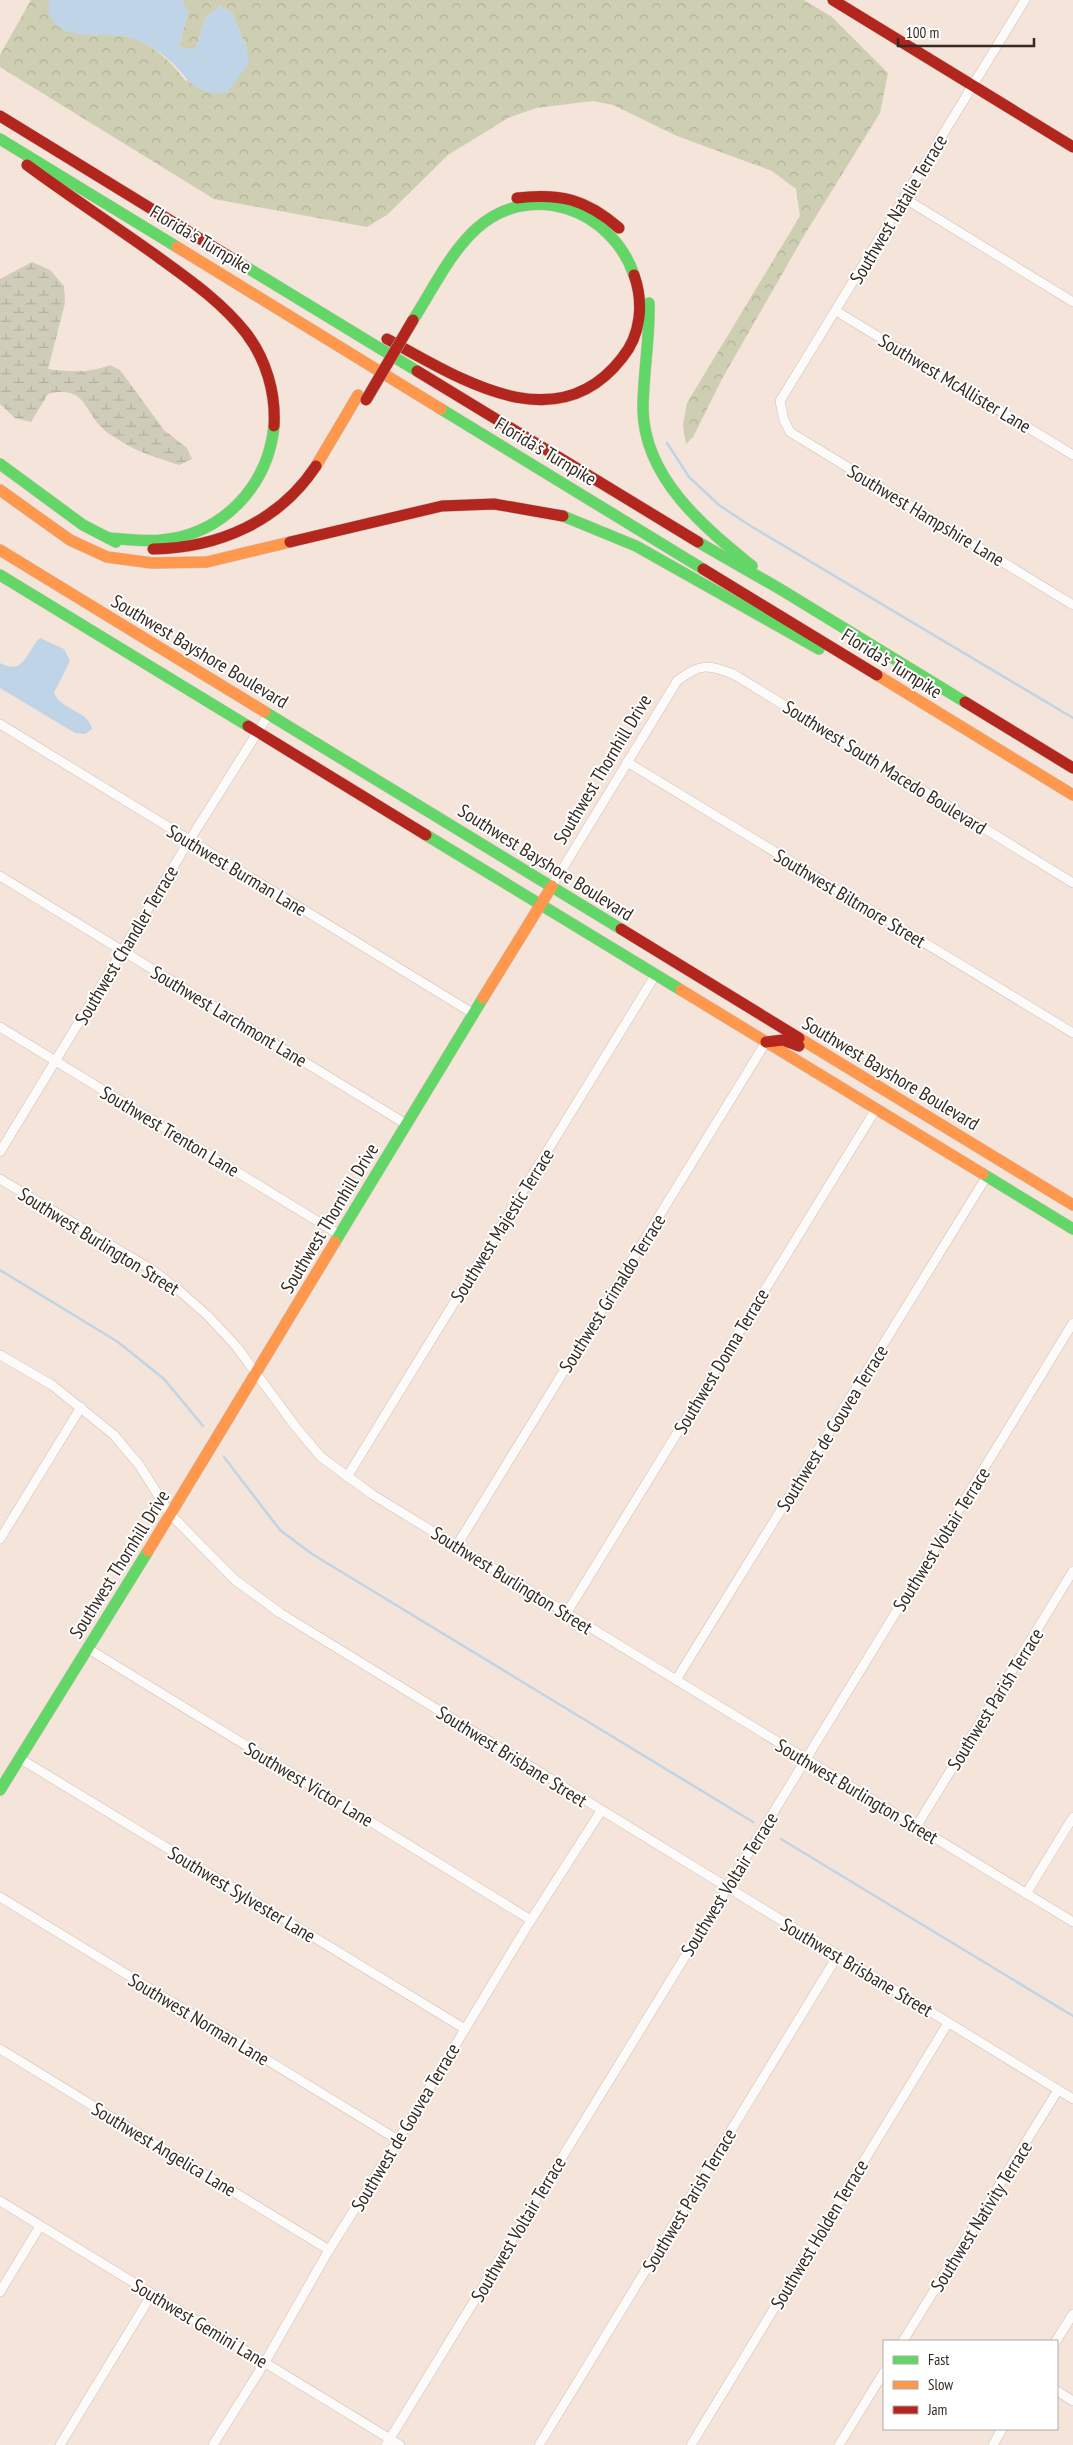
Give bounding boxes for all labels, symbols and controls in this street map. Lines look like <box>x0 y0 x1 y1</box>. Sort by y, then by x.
scale bar <box>898 15 1034 47</box>
text: 100 m <box>906 23 939 42</box>
street label: Southwest Natalie Terrace <box>844 130 952 288</box>
street label: Florida's Turnpike <box>146 199 256 279</box>
street label: Southwest McAllister Lane <box>874 328 1036 438</box>
street label: Florida's Turnpike <box>491 411 601 491</box>
street label: Southwest Hampshire Lane <box>843 459 1009 571</box>
street label: Southwest Bayshore Boulevard <box>107 589 293 713</box>
street label: Florida's Turnpike <box>837 623 947 703</box>
street label: Southwest Thornhill Drive <box>548 690 656 848</box>
street label: Southwest South Macedo Boulevard <box>779 695 991 839</box>
street label: Southwest Bayshore Boulevard <box>454 798 638 926</box>
street label: Southwest Burman Lane <box>163 819 311 921</box>
street label: Southwest Biltmore Street <box>770 843 931 953</box>
street label: Southwest Chandler Terrace <box>69 861 183 1029</box>
street label: Southwest Larchmont Lane <box>147 960 312 1072</box>
street label: Southwest Bayshore Boulevard <box>798 1011 984 1135</box>
street label: Southwest Trenton Lane <box>96 1080 244 1182</box>
street label: Southwest Thornhill Drive <box>275 1139 383 1297</box>
street label: Southwest Majestic Terrace <box>445 1144 559 1306</box>
street label: Southwest Burlington Street <box>14 1182 185 1301</box>
street label: Southwest Grimaldo Terrace <box>553 1209 671 1377</box>
street label: Southwest Donna Terrace <box>668 1284 774 1438</box>
street label: Southwest de Gouvea Terrace <box>771 1340 893 1516</box>
street label: Southwest Voltair Terrace <box>887 1462 995 1615</box>
street label: Southwest Thornhill Drive <box>64 1485 174 1643</box>
street label: Southwest Burlington Street <box>427 1521 598 1640</box>
street label: Southwest Parish Terrace <box>942 1624 1048 1774</box>
street label: Southwest Brisbane Street <box>432 1700 592 1812</box>
street label: Southwest Burlington Street <box>771 1733 943 1849</box>
street label: Southwest Victor Lane <box>240 1736 378 1832</box>
street label: Southwest Voltair Terrace <box>675 1807 783 1960</box>
street label: Southwest Sylvester Lane <box>164 1841 320 1948</box>
street label: Southwest Brisbane Street <box>777 1912 938 2022</box>
street label: Southwest Norman Lane <box>124 1967 274 2071</box>
street label: Southwest de Gouvea Terrace <box>345 2039 465 2215</box>
street label: Southwest Angelica Lane <box>88 2096 241 2202</box>
street label: Southwest Parish Terrace <box>637 2124 741 2276</box>
street label: Southwest Nativity Terrace <box>925 2136 1037 2296</box>
street label: Southwest Voltair Terrace <box>465 2152 571 2306</box>
street label: Southwest Holden Terrace <box>765 2155 873 2313</box>
street label: Southwest Gemini Lane <box>128 2273 272 2373</box>
legend <box>883 2340 1058 2430</box>
text: Fast <box>928 2350 949 2369</box>
text: Slow <box>928 2375 953 2394</box>
text: Jam <box>927 2400 947 2419</box>

